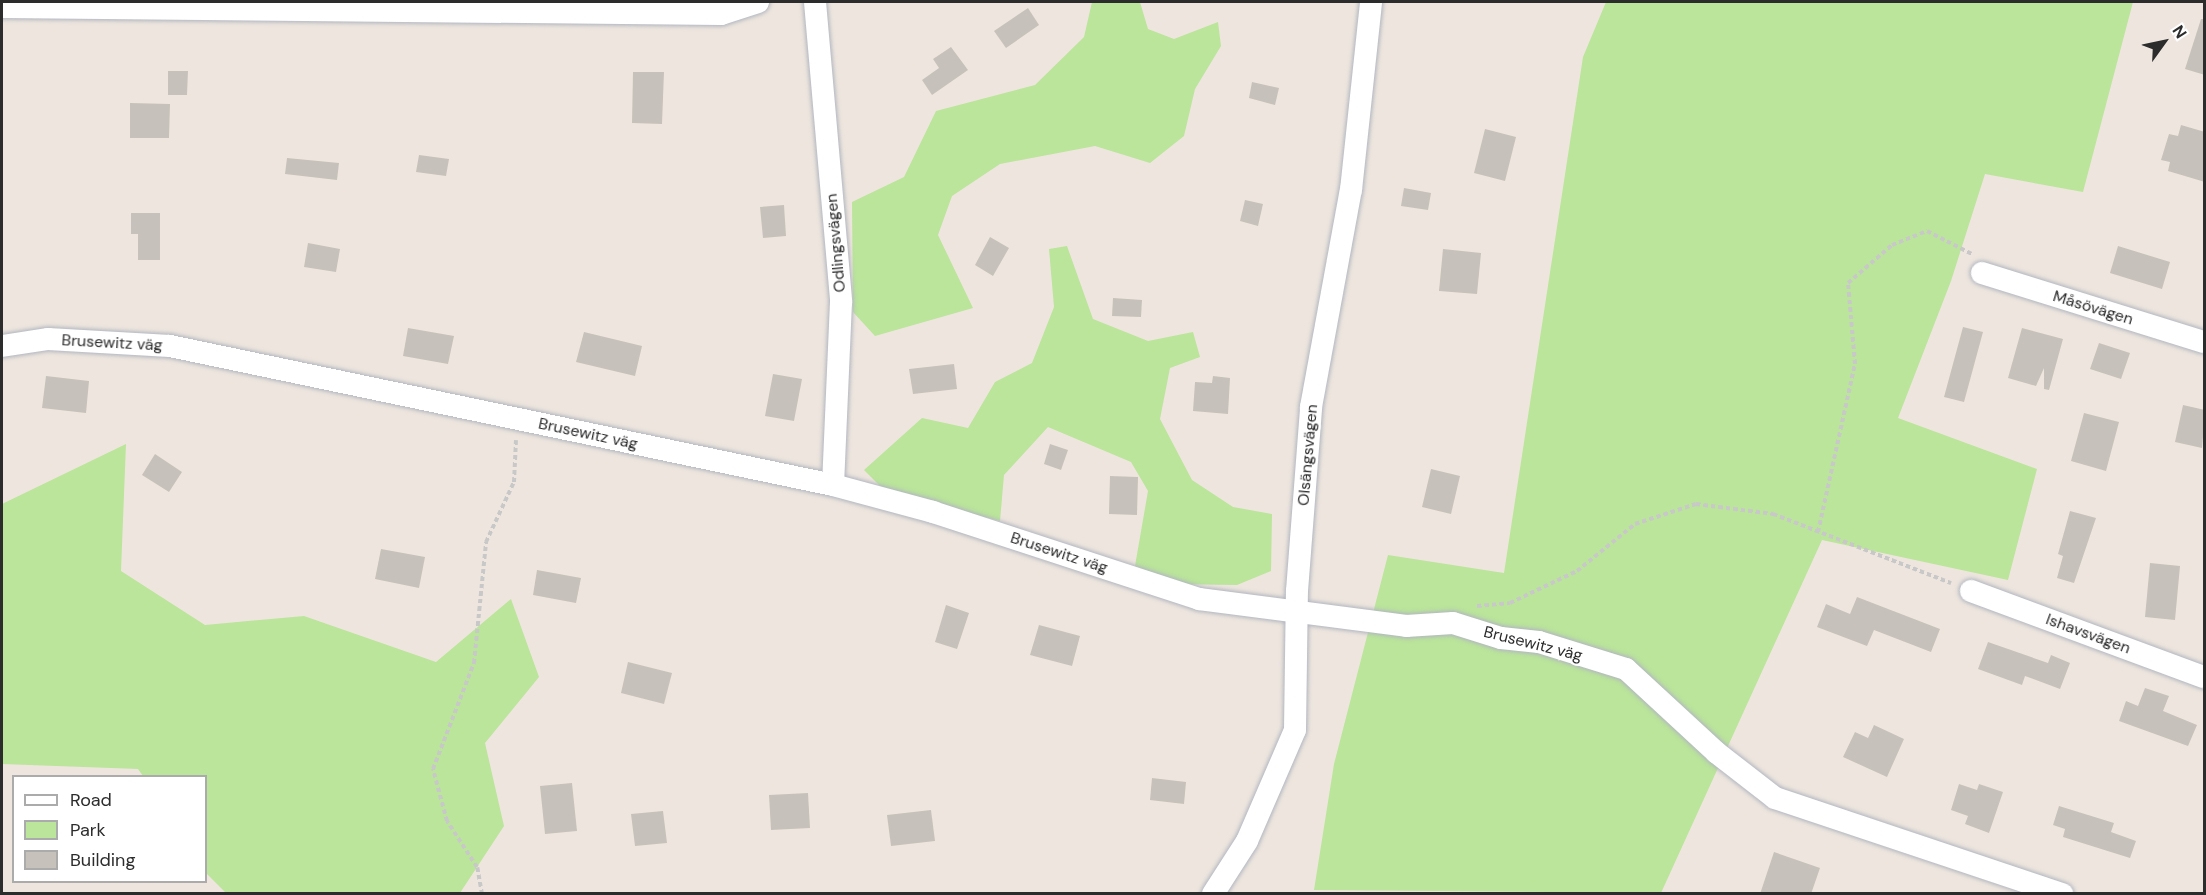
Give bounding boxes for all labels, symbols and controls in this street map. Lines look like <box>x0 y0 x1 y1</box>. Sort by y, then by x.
north arrow <box>2134 12 2194 72</box>
text: N <box>2168 21 2191 43</box>
street label: Odlingsvägen <box>822 193 850 293</box>
street label: Måsövägen <box>2051 287 2135 329</box>
street label: Brusewitz väg <box>61 331 163 355</box>
street label: Olsängsvägen <box>1294 403 1322 507</box>
street label: Brusewitz väg <box>537 414 639 454</box>
street label: Brusewitz väg <box>1008 528 1110 578</box>
street label: Ishavsvägen <box>2043 610 2133 658</box>
street label: Brusewitz väg <box>1482 622 1584 666</box>
legend <box>12 775 207 883</box>
text: Road <box>70 788 112 812</box>
text: Park <box>70 818 106 842</box>
text: Building <box>70 848 135 872</box>

